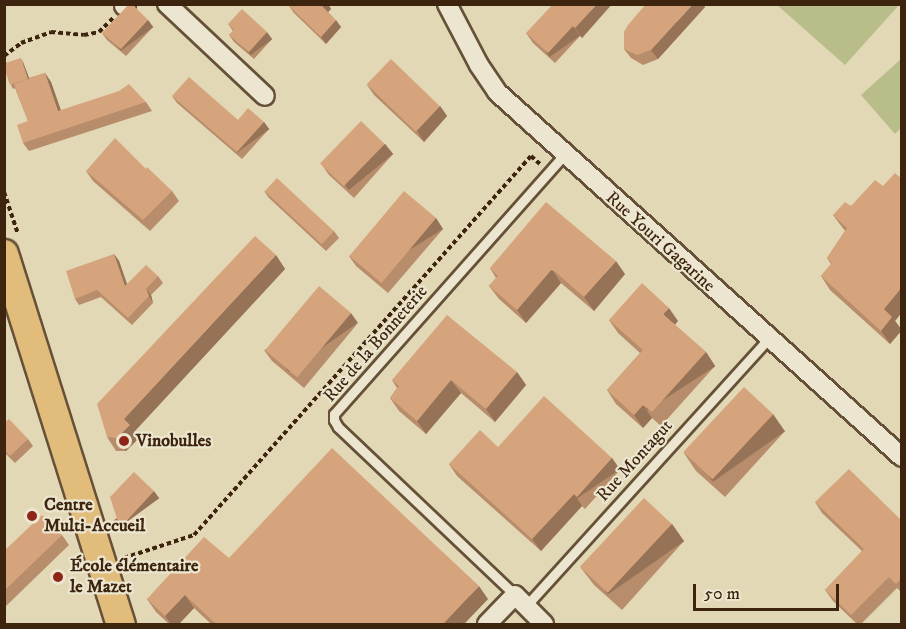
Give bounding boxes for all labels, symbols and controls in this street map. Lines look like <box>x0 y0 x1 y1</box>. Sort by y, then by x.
street label: Rue Youri Gagarine <box>601 187 719 297</box>
street label: Rue de la Bonneterie <box>319 281 433 407</box>
street label: Rue Montagut <box>593 416 677 506</box>
place label: Vinobulles <box>136 430 211 452</box>
marker: Vinobulles <box>117 434 131 448</box>
place label: Centre Multi-Accueil <box>44 495 145 538</box>
marker: Centre Multi-Accueil <box>25 509 39 523</box>
place label: École élémentaire le Mazet <box>70 556 199 598</box>
marker: École élémentaire le Mazet <box>51 570 65 584</box>
scale bar <box>696 572 842 610</box>
text: 50 m <box>704 583 740 605</box>

